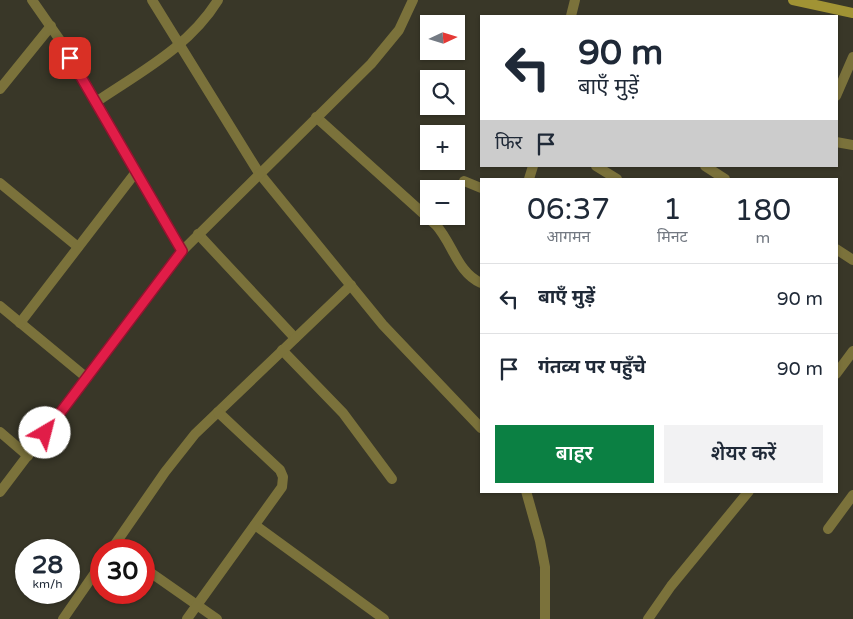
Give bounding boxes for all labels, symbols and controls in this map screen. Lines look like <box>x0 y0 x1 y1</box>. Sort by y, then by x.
north arrow <box>420 15 465 60</box>
map controls <box>420 15 465 225</box>
text: 90 m <box>578 32 663 74</box>
icon: left <box>495 35 560 100</box>
pin <box>49 37 91 79</box>
icon: arrive <box>56 44 84 72</box>
button: search <box>420 70 465 115</box>
text: बाएँ मुड़ें <box>578 74 639 100</box>
button: + <box>420 125 465 170</box>
icon: arrive <box>532 130 560 158</box>
text: फिर <box>495 132 522 154</box>
button: − <box>420 180 465 225</box>
text: 06:37 <box>527 191 610 228</box>
text: 1 <box>663 191 682 228</box>
text: 180 <box>735 192 791 229</box>
text: आगमन <box>547 227 590 247</box>
text: मिनट <box>657 227 688 247</box>
text: m <box>755 228 770 248</box>
icon: left <box>495 285 523 313</box>
text: बाएँ मुड़ें <box>538 286 595 308</box>
text: 90 m <box>777 288 823 310</box>
icon: arrive <box>495 355 523 383</box>
text: गंतव्य पर पहुँचे <box>538 356 646 378</box>
text: 90 m <box>777 358 823 380</box>
position arrow <box>18 406 70 458</box>
button: बाहर <box>495 425 654 483</box>
button: शेयर करें <box>664 425 823 483</box>
speed limit sign: 30 <box>90 539 155 604</box>
text: 28 <box>32 550 63 580</box>
text: km/h <box>32 577 63 591</box>

